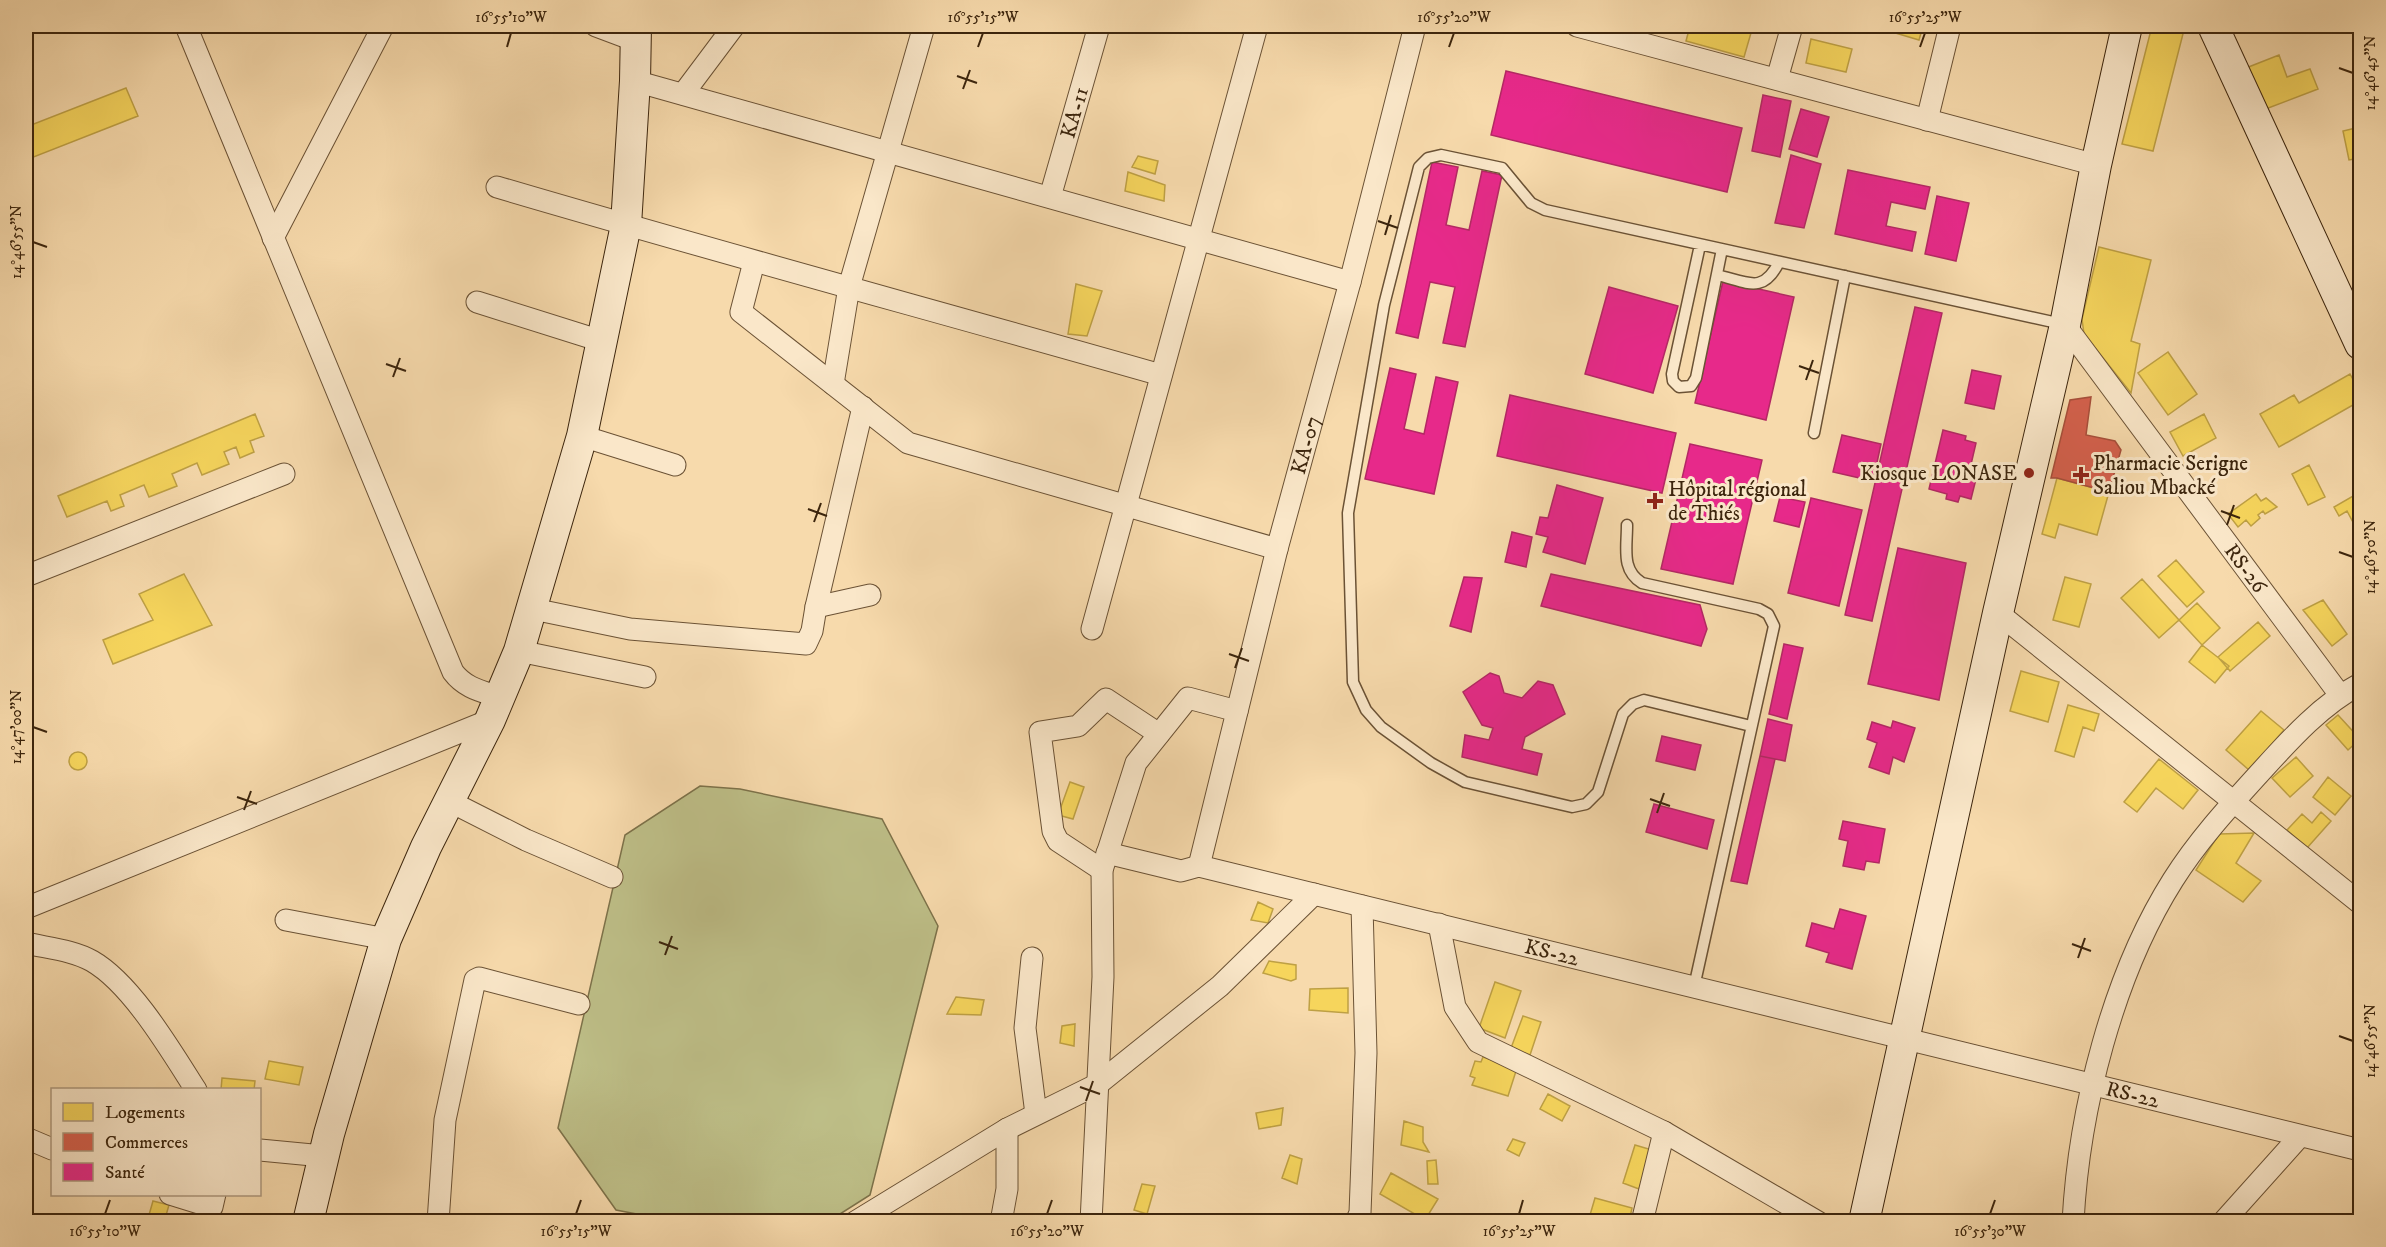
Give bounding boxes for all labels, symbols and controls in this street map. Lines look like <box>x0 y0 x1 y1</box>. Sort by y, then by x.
text: 16°55'10"W <box>475 8 547 27</box>
text: 16°55'15"W <box>948 8 1019 27</box>
text: 16°55'20"W <box>1417 8 1491 27</box>
text: 16°55'25"W <box>1889 8 1962 27</box>
text: 14°46'45"N <box>2361 36 2380 110</box>
street label: KA-11 <box>1056 84 1095 141</box>
text: 14°46'55"N <box>7 205 26 279</box>
street label: KA-07 <box>1286 414 1327 477</box>
place label: Pharmacie Serigne Saliou Mbacké <box>2093 451 2248 501</box>
place label: Kiosque LONASE <box>1860 461 2017 487</box>
marker: Kiosque LONASE <box>2022 466 2036 480</box>
marker: Pharmacie Serigne Saliou Mbacké <box>2074 468 2088 482</box>
place label: Hôpital régional de Thiés <box>1668 477 1807 527</box>
marker: Hôpital régional de Thiés <box>1646 492 1664 510</box>
text: 14°46'50"N <box>2361 520 2380 594</box>
street label: RS-26 <box>2218 539 2272 599</box>
text: 14°47'00"N <box>7 690 26 764</box>
street label: KS-22 <box>1522 934 1582 973</box>
text: 14°46'55"N <box>2361 1004 2380 1078</box>
street label: RS-22 <box>2103 1076 2162 1115</box>
legend <box>51 1088 261 1196</box>
text: Logements <box>105 1102 185 1124</box>
text: Commerces <box>105 1132 188 1154</box>
text: Santé <box>105 1162 145 1184</box>
text: 16°55'10"W <box>69 1222 141 1241</box>
text: 16°55'15"W <box>541 1222 612 1241</box>
text: 16°55'20"W <box>1010 1222 1084 1241</box>
text: 16°55'25"W <box>1483 1222 1556 1241</box>
text: 16°55'30"W <box>1954 1222 2026 1241</box>

